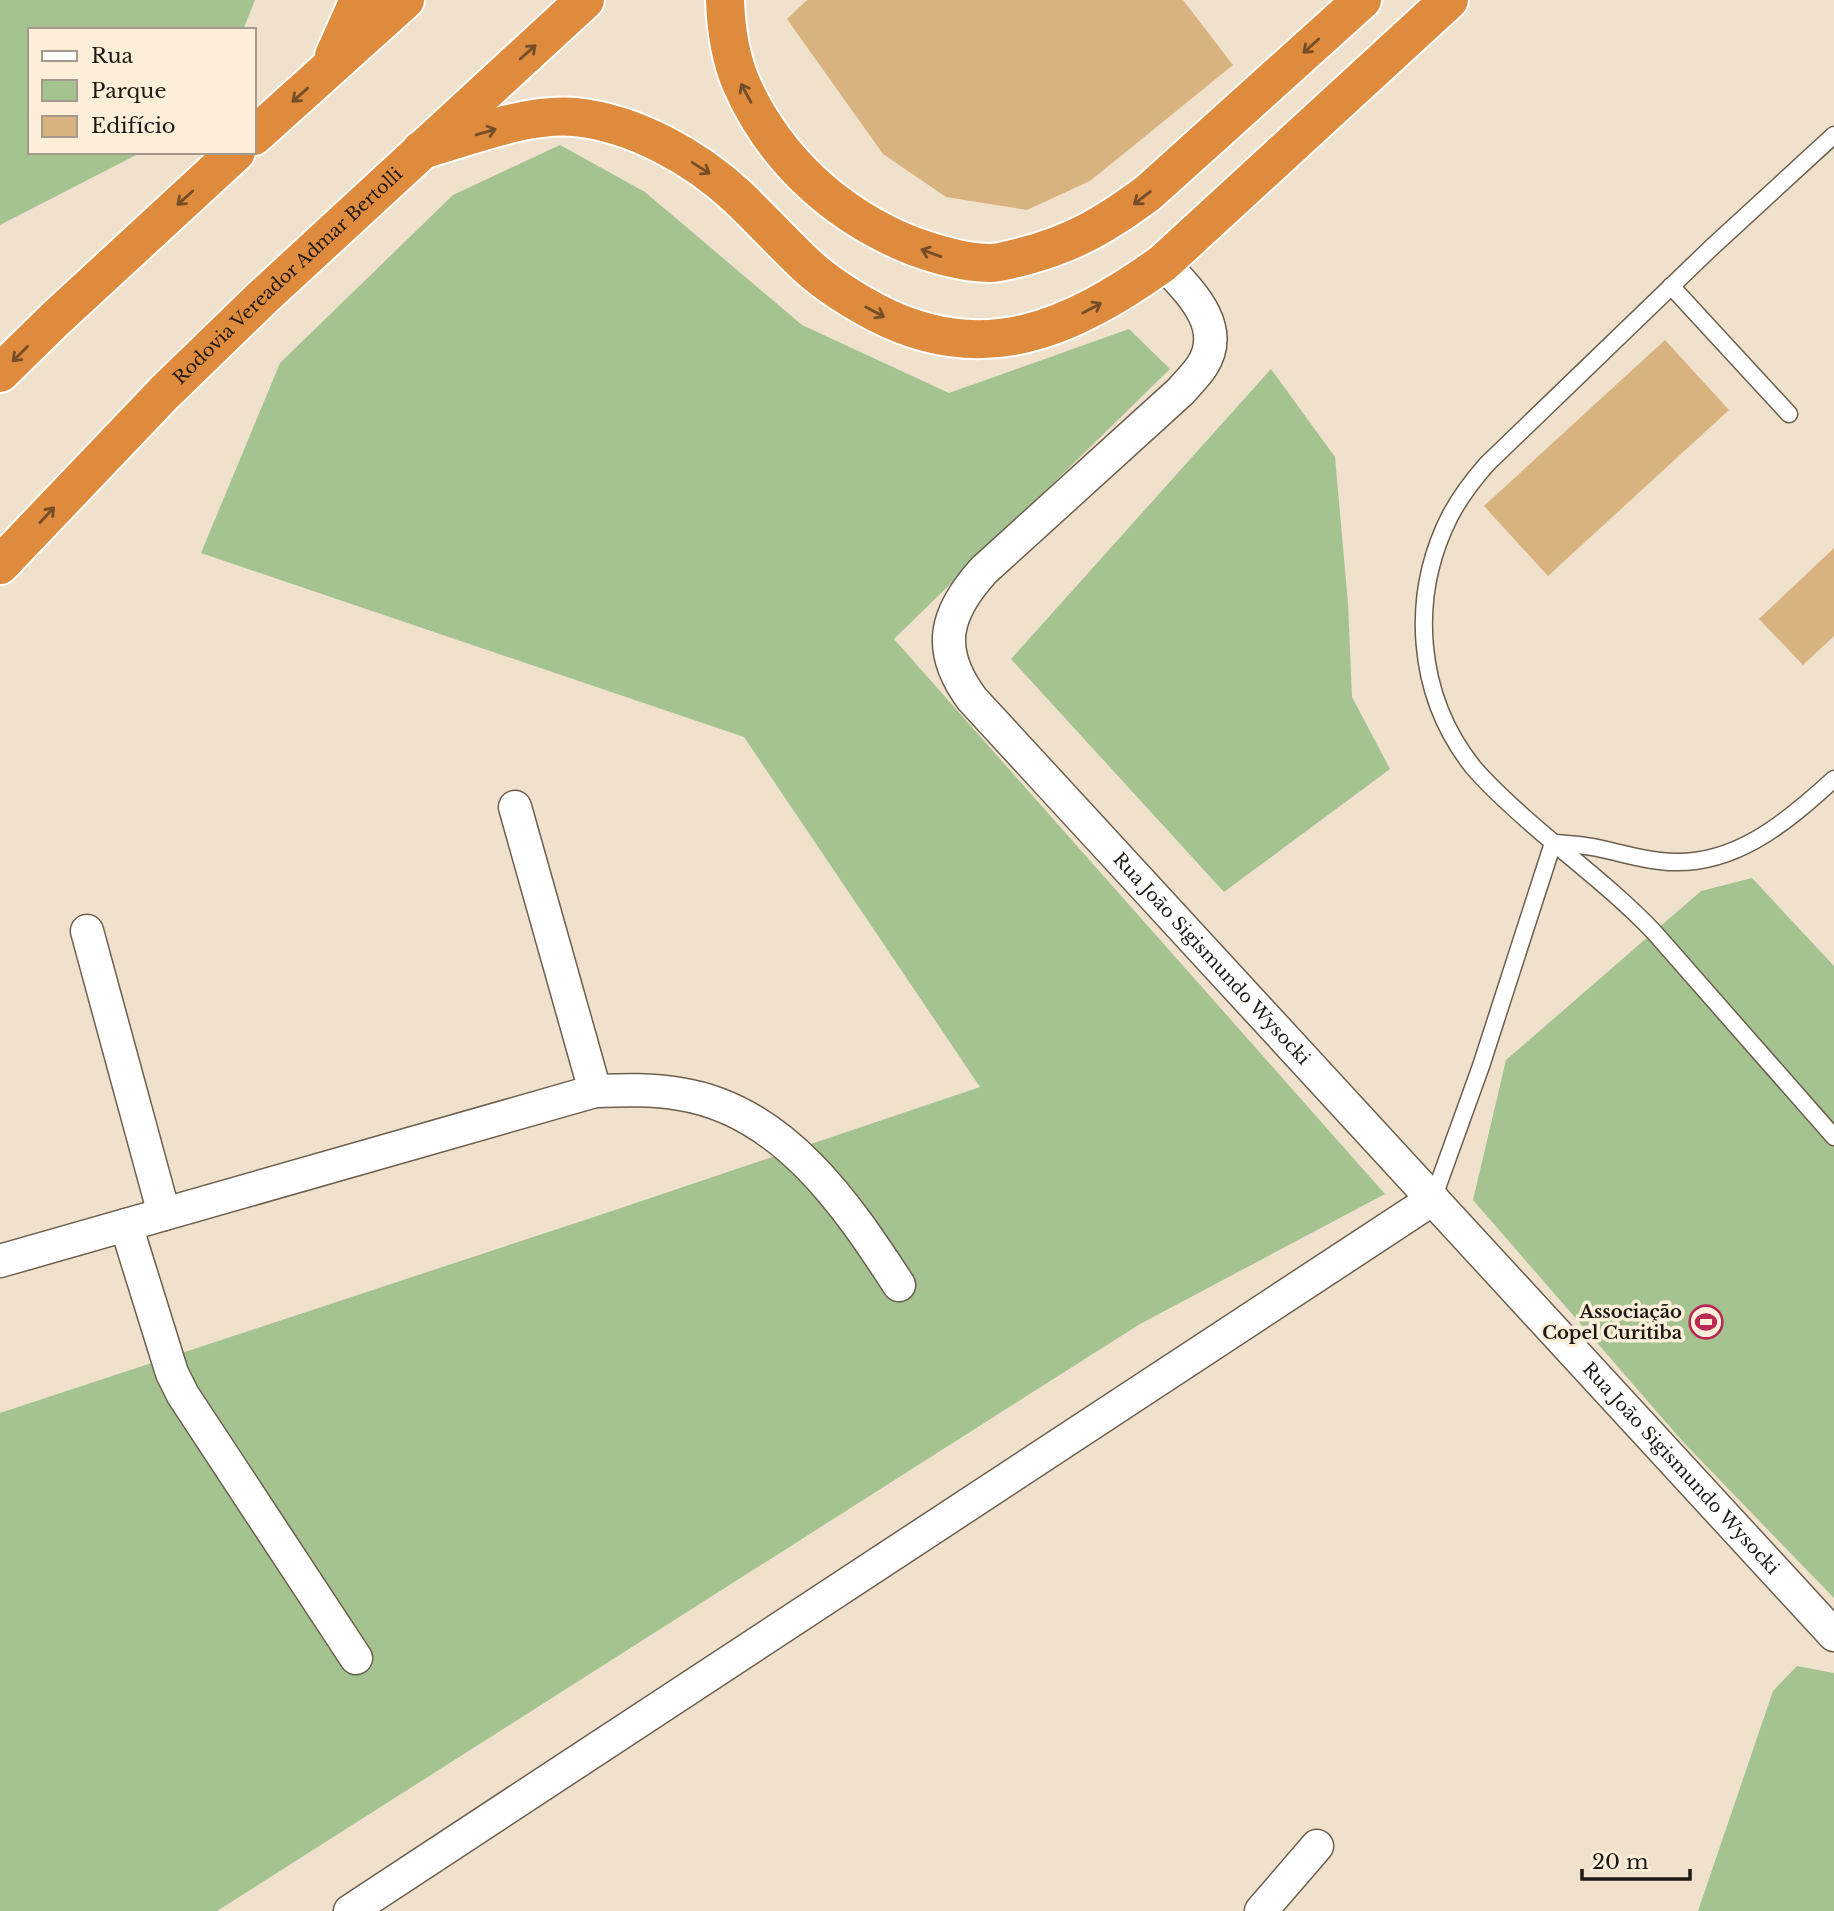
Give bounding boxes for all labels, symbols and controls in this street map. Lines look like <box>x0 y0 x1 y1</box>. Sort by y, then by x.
legend <box>28 28 256 154</box>
one-way arrow <box>1302 38 1320 54</box>
text: Rua <box>91 43 134 69</box>
one-way arrow <box>519 43 536 60</box>
text: Parque <box>91 78 166 104</box>
one-way arrow <box>739 83 753 104</box>
one-way arrow <box>291 87 309 103</box>
text: Edifício <box>91 113 176 139</box>
one-way arrow <box>475 124 497 137</box>
one-way arrow <box>690 161 710 175</box>
street label: Rodovia Vereador Admar Bertolli <box>169 163 407 389</box>
one-way arrow <box>176 190 194 206</box>
one-way arrow <box>1133 190 1151 205</box>
one-way arrow <box>921 245 943 258</box>
one-way arrow <box>1081 301 1102 314</box>
one-way arrow <box>864 306 885 320</box>
one-way arrow <box>11 345 28 362</box>
one-way arrow <box>38 507 55 524</box>
street label: Rua João Sigismundo Wysocki <box>1108 848 1314 1069</box>
place label: Associação Copel Curitiba <box>1542 1301 1683 1344</box>
sports icon: Associação Copel Curitiba <box>1687 1303 1725 1341</box>
street label: Rua João Sigismundo Wysocki <box>1578 1358 1784 1579</box>
scale bar <box>1582 1838 1690 1882</box>
text: 20 m <box>1592 1849 1649 1875</box>

